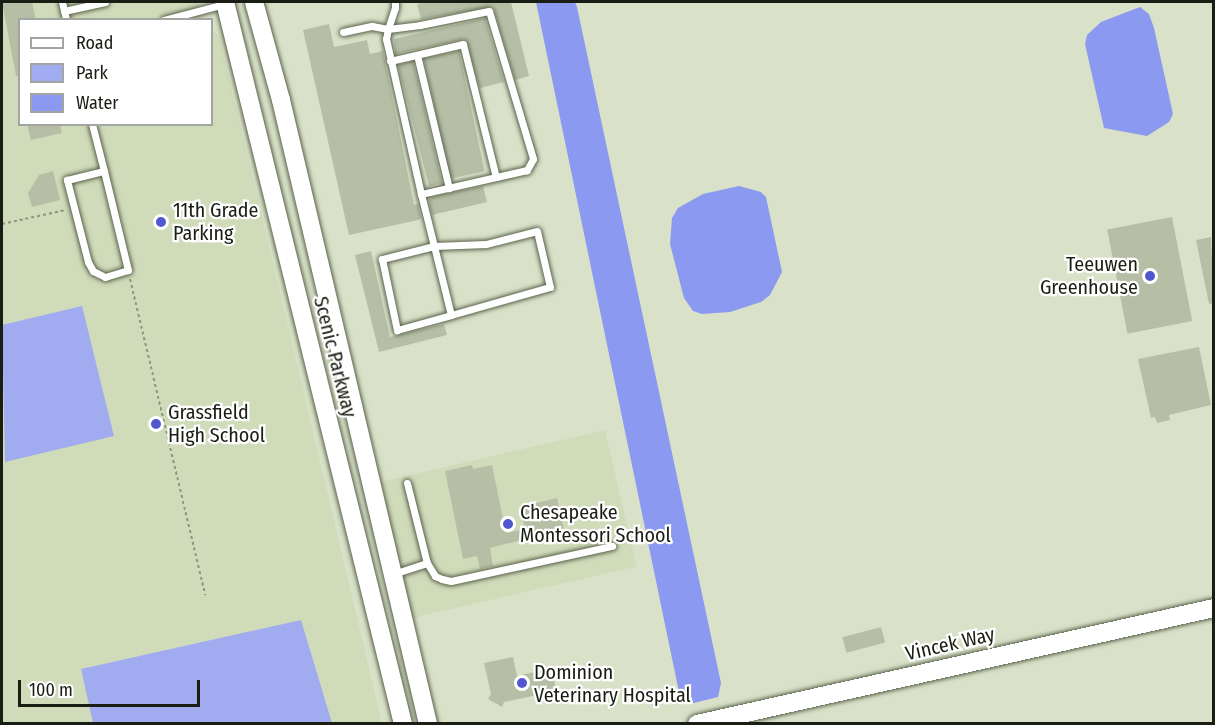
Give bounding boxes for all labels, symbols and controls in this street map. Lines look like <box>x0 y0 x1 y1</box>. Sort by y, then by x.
legend <box>18 18 213 126</box>
text: Road <box>76 32 113 54</box>
text: Park <box>76 62 108 84</box>
text: Water <box>76 92 119 114</box>
place label: 11th Grade Parking <box>173 198 258 245</box>
marker: 11th Grade Parking <box>154 215 168 229</box>
place label: Teeuwen Greenhouse <box>1040 252 1138 299</box>
marker: Teeuwen Greenhouse <box>1143 269 1157 283</box>
street label: Scenic Parkway <box>308 294 362 420</box>
place label: Grassfield High School <box>168 400 265 447</box>
marker: Grassfield High School <box>149 417 163 431</box>
place label: Chesapeake Montessori School <box>520 500 671 547</box>
marker: Chesapeake Montessori School <box>501 517 515 531</box>
street label: Vincek Way <box>903 622 997 666</box>
place label: Dominion Veterinary Hospital <box>534 660 691 707</box>
scale bar <box>21 668 202 706</box>
marker: Dominion Veterinary Hospital <box>515 676 529 690</box>
text: 100 m <box>29 679 73 701</box>

